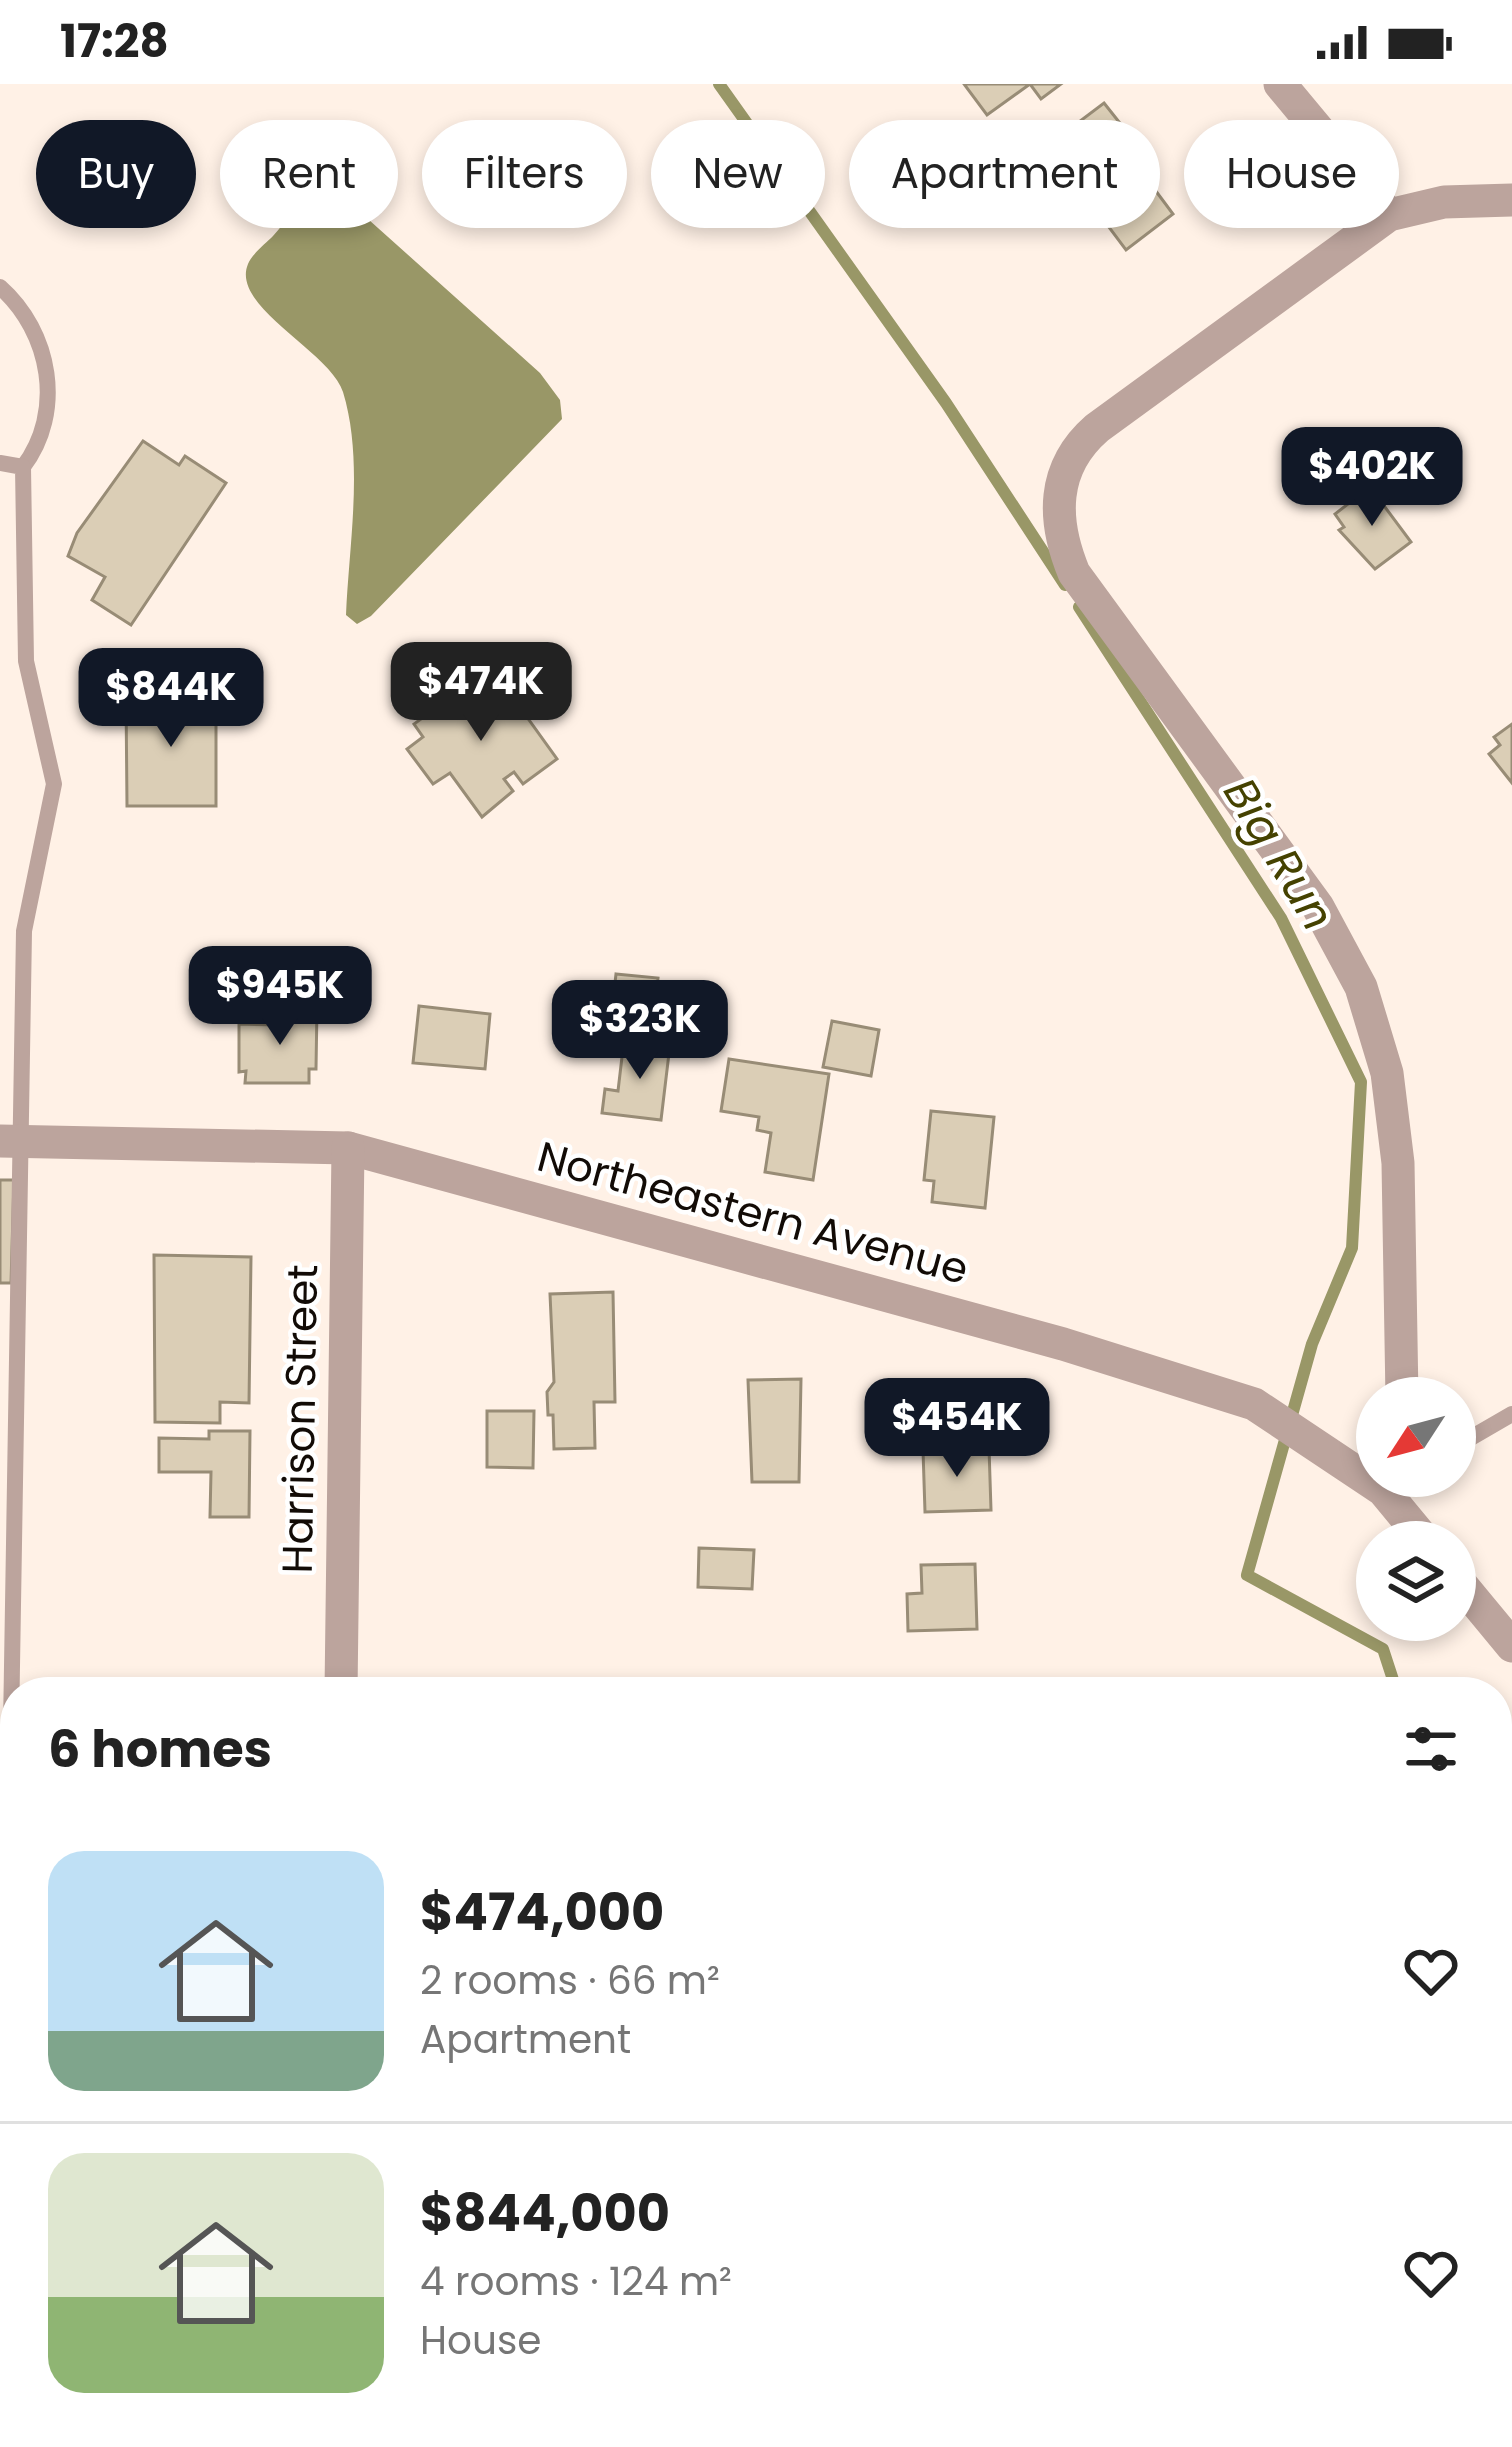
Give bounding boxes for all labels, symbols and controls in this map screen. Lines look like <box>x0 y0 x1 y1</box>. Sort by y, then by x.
text: 17:28 <box>60 10 169 73</box>
chip: Buy <box>36 120 196 228</box>
chip: Rent <box>220 120 398 228</box>
chip: Filters <box>422 120 627 228</box>
chip: New <box>651 120 825 228</box>
chip: Apartment <box>849 120 1160 228</box>
chip: House <box>1184 120 1399 228</box>
pin: $402K <box>1288 427 1456 529</box>
text: $402K <box>1309 438 1435 493</box>
pin: $474K <box>397 642 565 744</box>
pin: $844K <box>87 648 255 750</box>
text: $474K <box>418 653 544 708</box>
text: $844K <box>106 659 236 714</box>
water label: Big Run <box>1209 766 1349 942</box>
pin: $945K <box>196 946 364 1048</box>
text: $945K <box>216 957 344 1012</box>
pin: $323K <box>556 980 724 1082</box>
text: $323K <box>579 991 701 1046</box>
street label: Northeastern Avenue <box>531 1127 975 1299</box>
street label: Harrison Street <box>268 1264 332 1574</box>
north arrow <box>1356 1377 1476 1497</box>
map controls <box>1356 1377 1476 1641</box>
pin: $454K <box>873 1378 1041 1480</box>
text: $454K <box>891 1389 1023 1444</box>
button: layers <box>1356 1521 1476 1641</box>
text: 6 homes <box>48 1713 272 1785</box>
icon: filters <box>1398 1716 1464 1782</box>
text: $474,000 <box>420 1876 664 1948</box>
icon: home <box>144 1899 288 2043</box>
icon: heart <box>1398 1938 1464 2004</box>
text: 2 rooms · 66 m² <box>420 1953 720 2008</box>
text: Apartment <box>420 2012 631 2067</box>
text: $844,000 <box>420 2177 670 2249</box>
icon: home <box>144 2201 288 2345</box>
icon: heart <box>1398 2240 1464 2306</box>
text: 4 rooms · 124 m² <box>420 2254 732 2309</box>
text: House <box>420 2313 541 2368</box>

